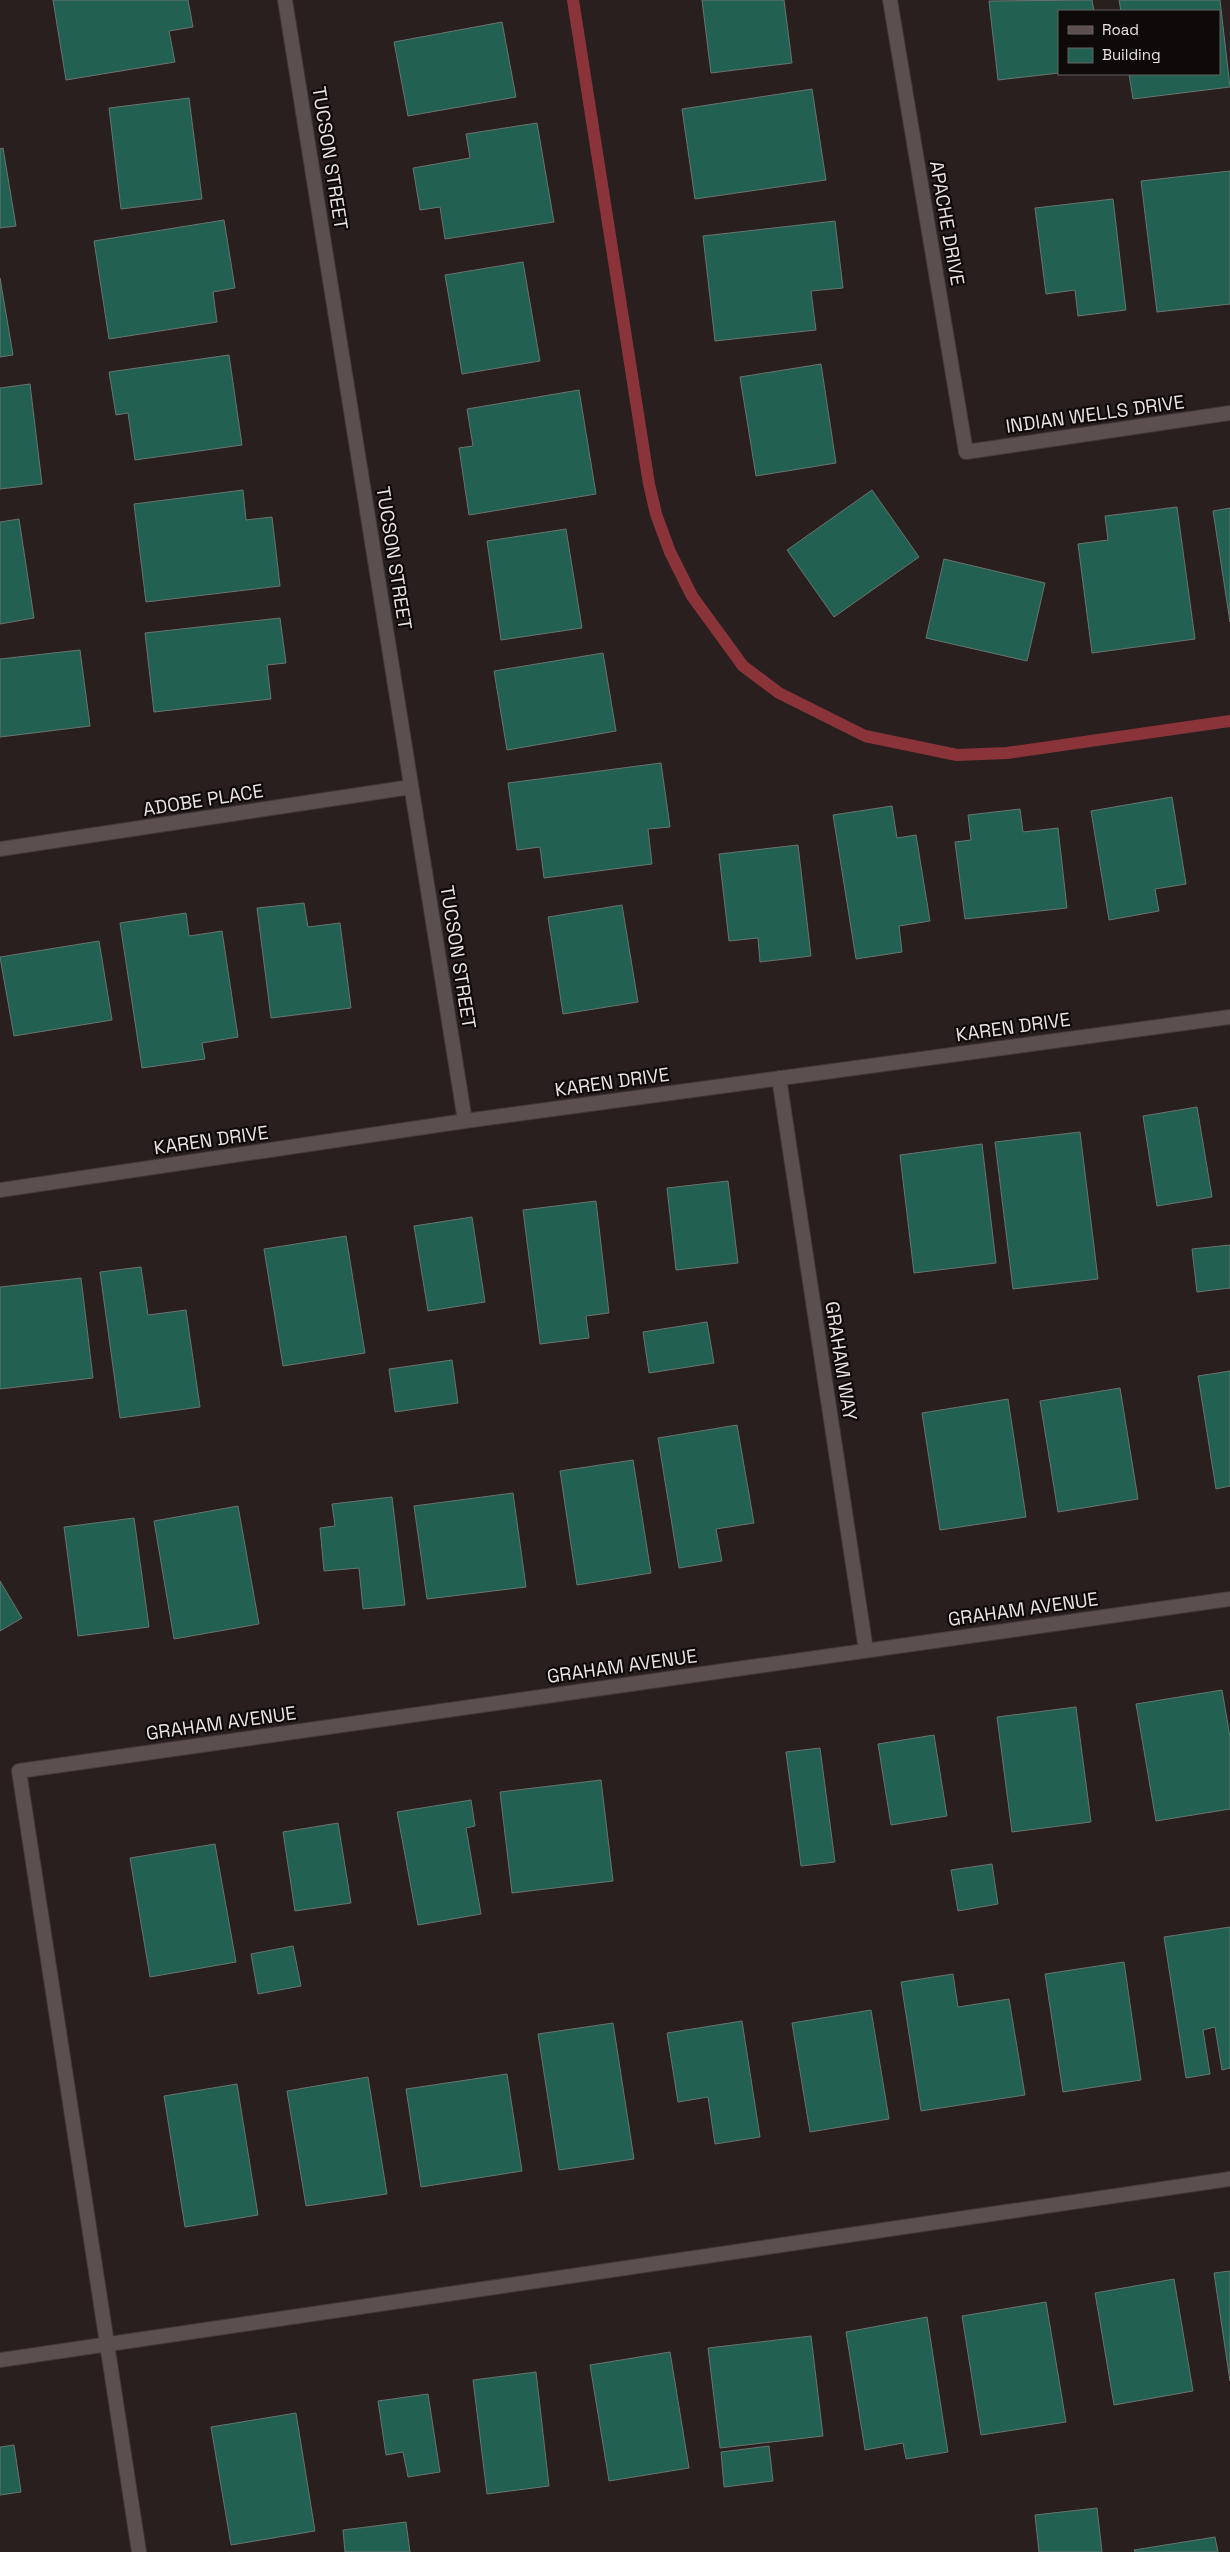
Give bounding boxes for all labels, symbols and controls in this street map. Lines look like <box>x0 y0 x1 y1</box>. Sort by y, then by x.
legend <box>1058 10 1220 75</box>
text: Road <box>1102 20 1139 39</box>
text: Building <box>1102 45 1161 64</box>
street label: TUCSON STREET <box>306 85 354 231</box>
street label: APACHE DRIVE <box>924 159 970 287</box>
street label: INDIAN WELLS DRIVE <box>1004 389 1186 439</box>
street label: TUCSON STREET <box>370 485 418 631</box>
street label: ADOBE PLACE <box>141 778 265 822</box>
street label: TUCSON STREET <box>434 884 482 1030</box>
street label: KAREN DRIVE <box>954 1007 1072 1047</box>
street label: KAREN DRIVE <box>553 1062 671 1102</box>
street label: KAREN DRIVE <box>152 1120 270 1160</box>
street label: GRAHAM WAY <box>819 1300 863 1423</box>
street label: GRAHAM AVENUE <box>946 1586 1100 1632</box>
street label: GRAHAM AVENUE <box>545 1643 699 1689</box>
street label: GRAHAM AVENUE <box>144 1700 298 1746</box>

